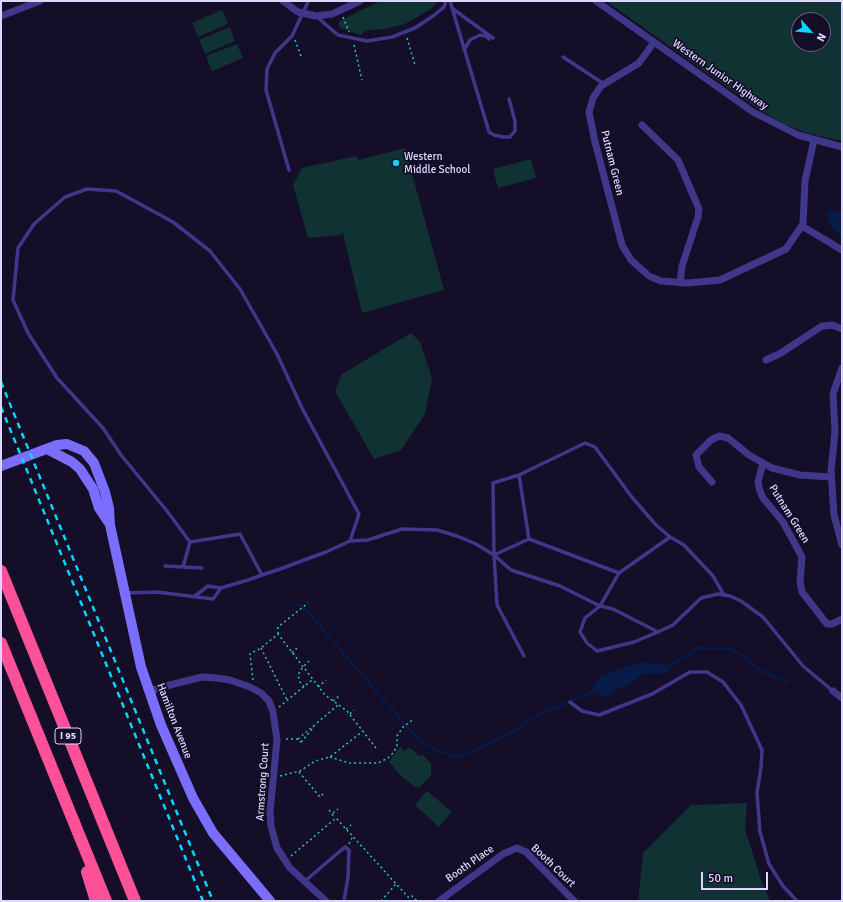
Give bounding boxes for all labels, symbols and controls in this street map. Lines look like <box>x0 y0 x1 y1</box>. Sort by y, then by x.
north arrow <box>791 12 831 52</box>
text: N <box>814 31 829 44</box>
street label: Western Junior Highway <box>670 37 770 113</box>
street label: Putnam Green <box>598 129 626 197</box>
place label: Western Middle School <box>404 150 471 176</box>
marker: Western Middle School <box>391 158 401 168</box>
street label: Putnam Green <box>766 482 812 546</box>
street label: Hamilton Avenue <box>153 681 195 761</box>
road number: I 95 <box>55 728 81 744</box>
street label: Armstrong Court <box>254 742 272 822</box>
street label: Booth Court <box>528 842 578 890</box>
street label: Booth Place <box>443 843 497 885</box>
scale bar <box>703 864 770 890</box>
text: 50 m <box>708 871 733 886</box>

